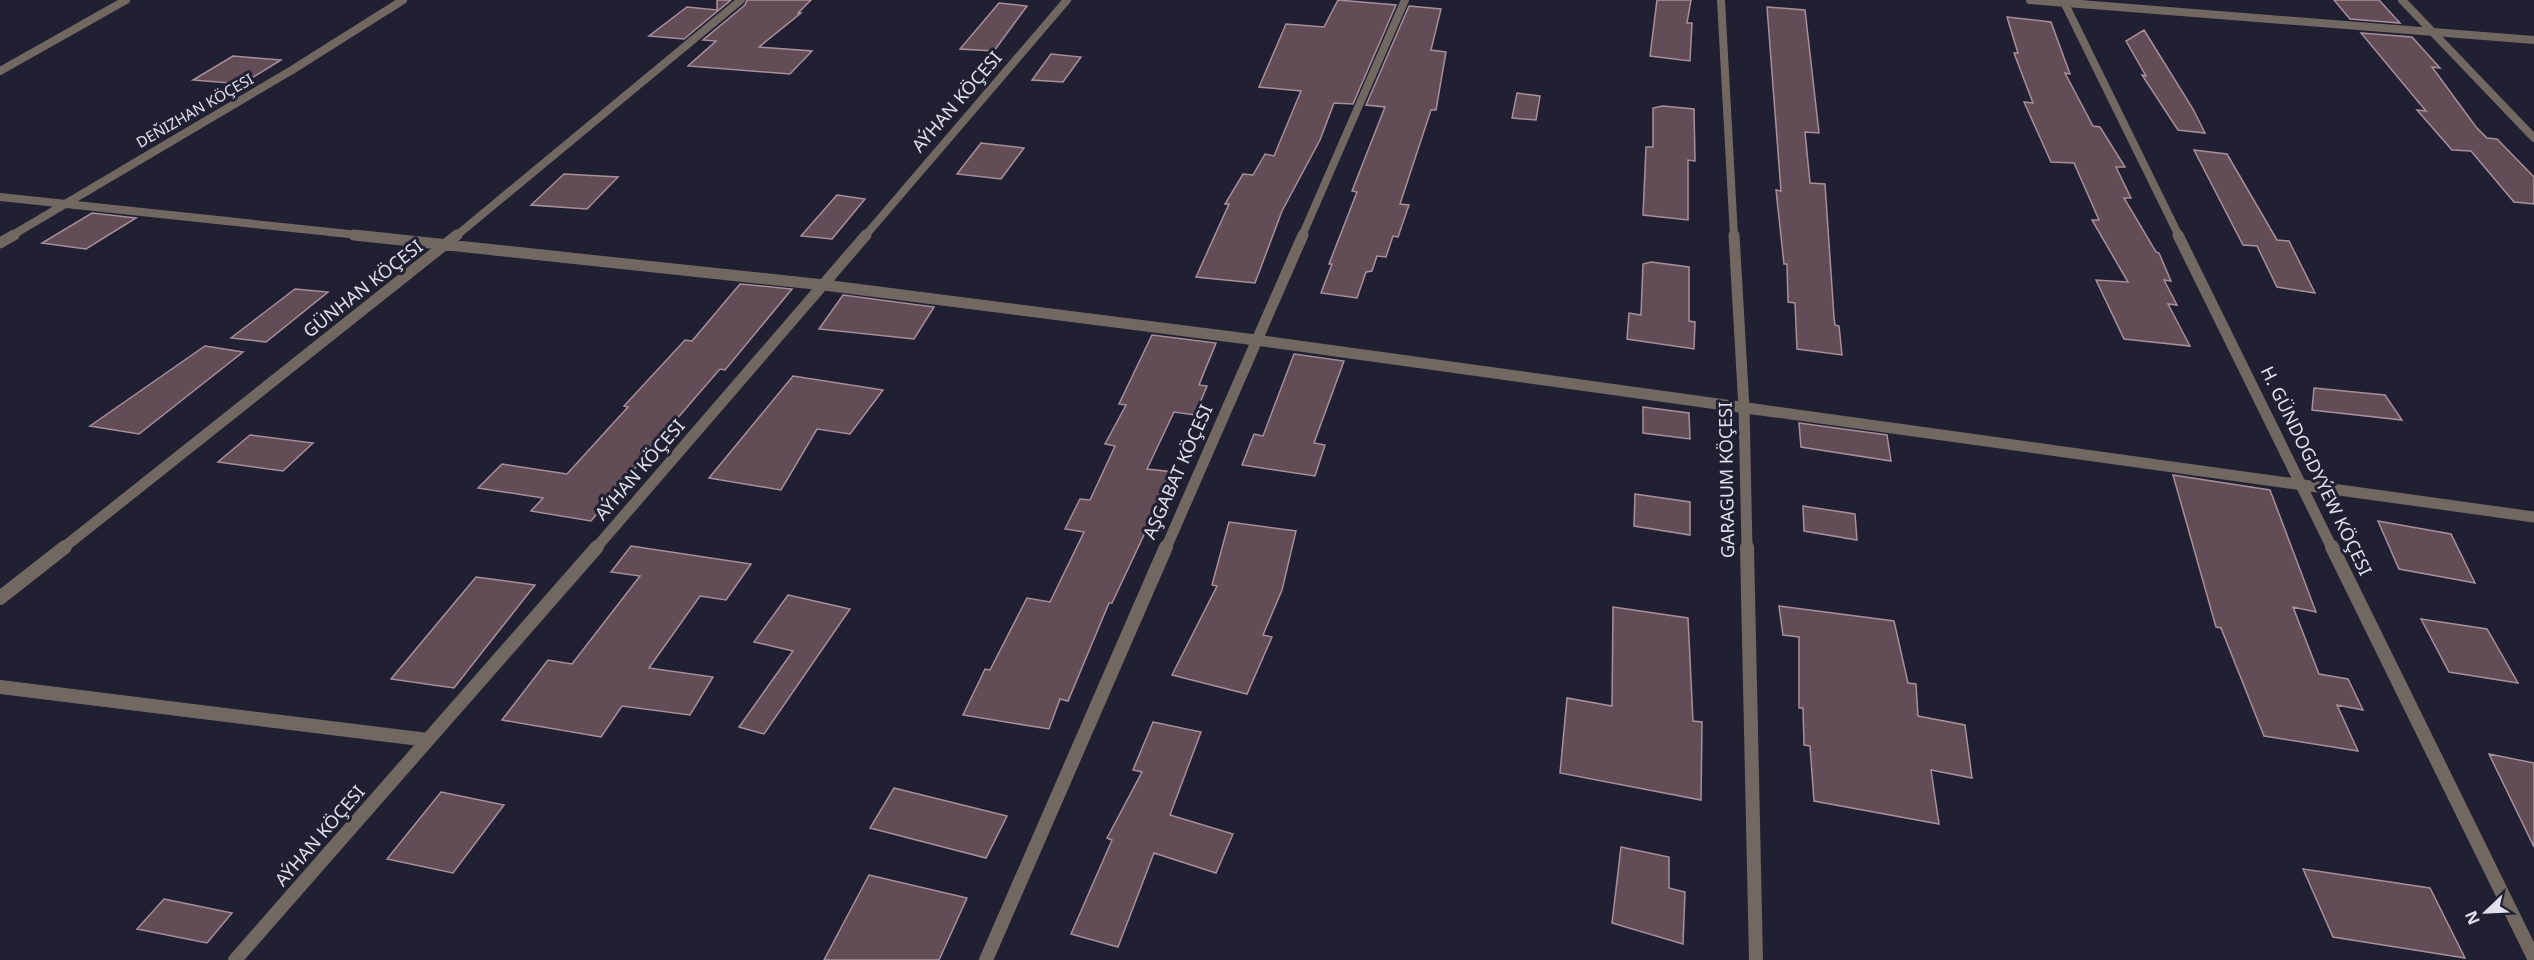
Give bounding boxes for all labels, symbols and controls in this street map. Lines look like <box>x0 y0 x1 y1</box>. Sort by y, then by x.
street label: AÝHAN KÖÇESI <box>906 46 1007 157</box>
street label: DEŇIZHAN KÖÇESI <box>132 68 257 152</box>
street label: GÜNHAN KÖÇESI <box>298 234 427 342</box>
street label: H. GÜNDOGDYÝEW KÖÇESI <box>2256 362 2378 579</box>
street label: AŞGABAT KÖÇESI <box>1137 401 1218 543</box>
street label: GARAGUM KÖÇESI <box>1713 402 1739 558</box>
street label: AÝHAN KÖÇESI <box>589 414 690 525</box>
street label: AÝHAN KÖÇESI <box>269 780 370 891</box>
north arrow <box>2456 882 2516 942</box>
text: N <box>2460 908 2485 928</box>

